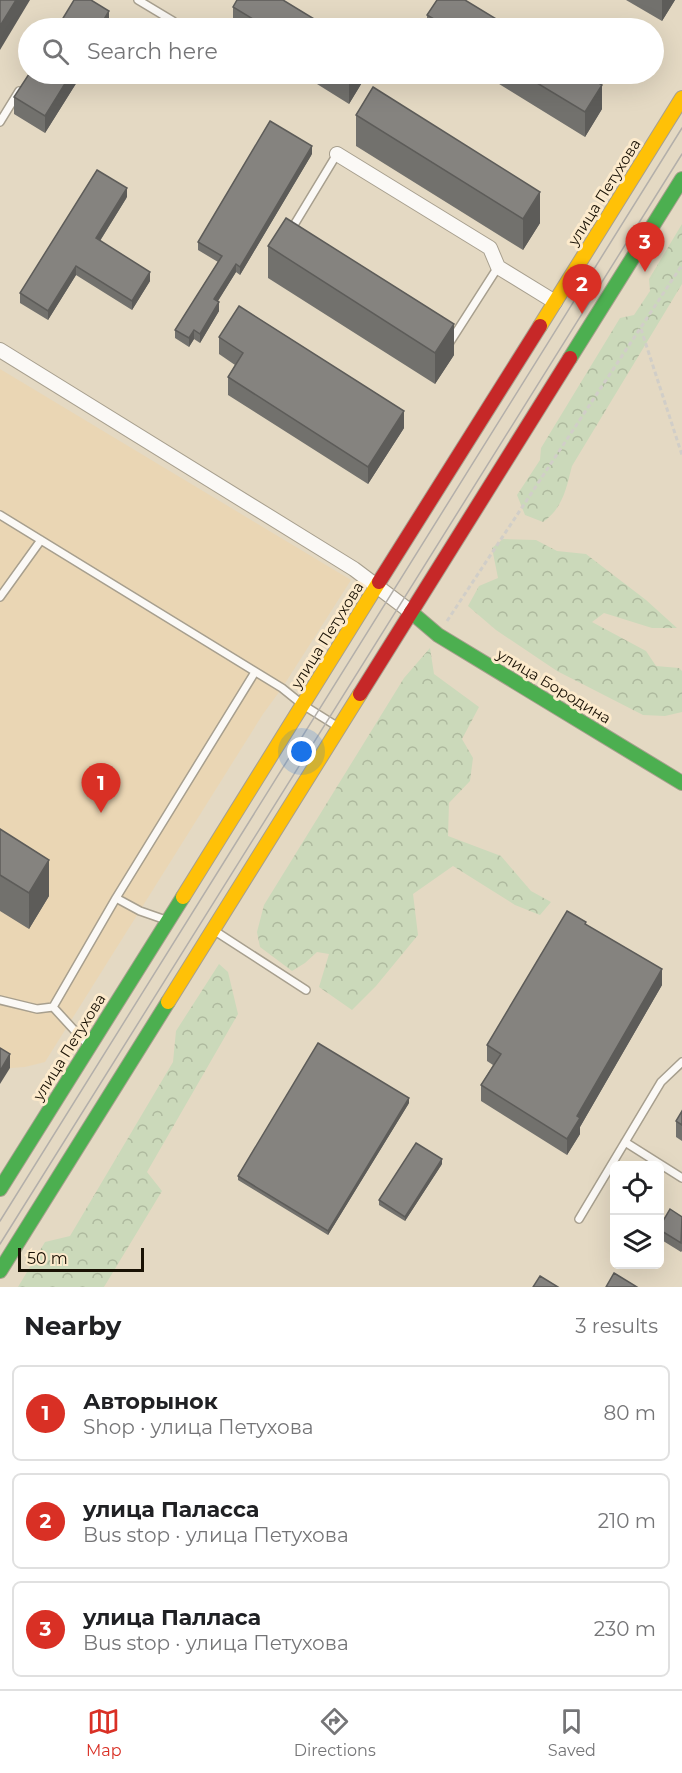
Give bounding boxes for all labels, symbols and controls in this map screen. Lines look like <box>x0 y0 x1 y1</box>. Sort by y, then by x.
search box <box>18 18 664 84</box>
icon: search <box>39 35 72 68</box>
text: Search here <box>87 38 218 65</box>
street label: улица Петухова <box>563 135 644 250</box>
pin: 3 <box>626 222 664 272</box>
pin: 2 <box>562 264 602 314</box>
street label: улица Петухова <box>286 578 367 693</box>
street label: улица Бородина <box>493 644 615 728</box>
your location <box>287 737 316 766</box>
pin: 1 <box>82 764 120 813</box>
street label: улица Петухова <box>28 990 109 1105</box>
map controls <box>610 1161 664 1269</box>
button: locate <box>610 1161 664 1215</box>
button: layers <box>610 1215 664 1269</box>
scale bar <box>18 1245 144 1272</box>
text: 50 m <box>27 1249 68 1268</box>
text: Nearby <box>24 1310 121 1342</box>
text: 3 results <box>575 1314 658 1338</box>
text: Авторынок <box>83 1388 218 1415</box>
text: 1 <box>42 1401 49 1425</box>
text: 80 m <box>604 1401 656 1425</box>
text: Shop · улица Петухова <box>83 1415 313 1439</box>
text: улица Паласса <box>83 1496 259 1523</box>
text: 2 <box>40 1509 51 1533</box>
text: 210 m <box>598 1509 656 1533</box>
text: Bus stop · улица Петухова <box>83 1523 349 1547</box>
text: улица Палласа <box>83 1604 261 1631</box>
text: 3 <box>40 1617 51 1641</box>
text: 230 m <box>594 1617 656 1641</box>
text: Bus stop · улица Петухова <box>83 1631 349 1655</box>
tab: Map <box>86 1705 122 1760</box>
tab: Directions <box>294 1705 376 1760</box>
tab: Saved <box>548 1705 596 1760</box>

